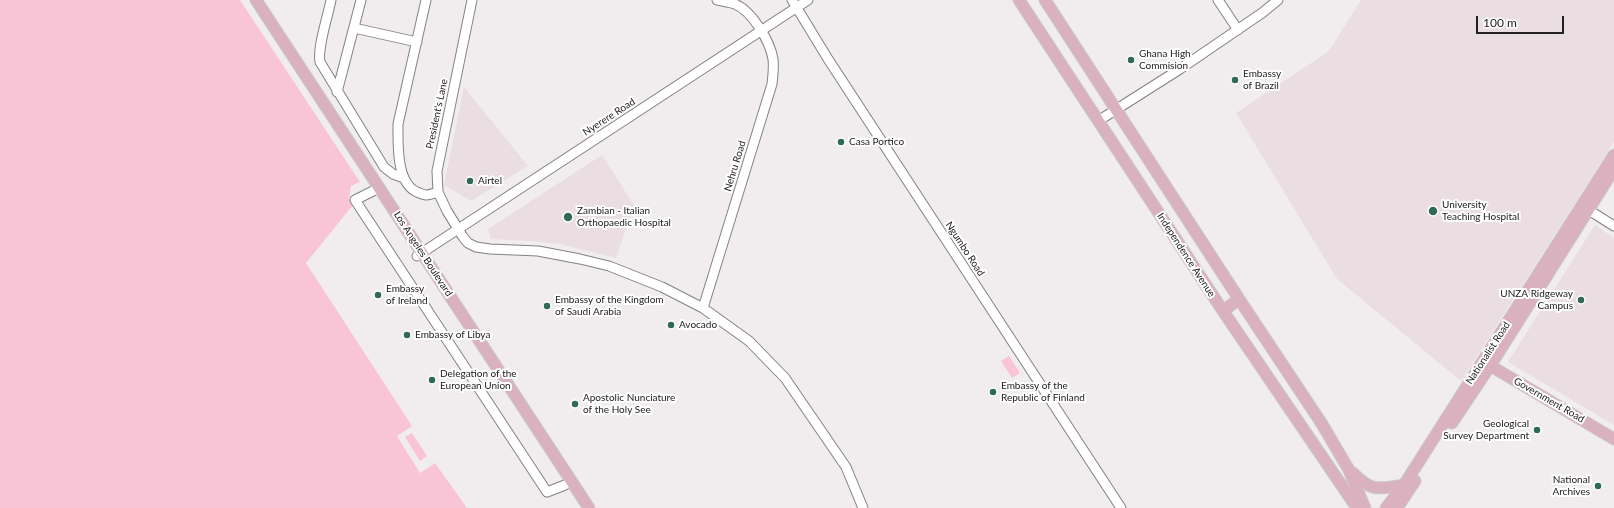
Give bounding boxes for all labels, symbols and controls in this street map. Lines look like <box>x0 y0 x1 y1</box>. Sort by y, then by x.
scale bar <box>1478 8 1566 34</box>
text: 100 m <box>1483 15 1517 30</box>
place label: Ghana High Commision <box>1139 48 1191 72</box>
marker: Ghana High Commision <box>1126 55 1136 65</box>
place label: Embassy of Brazil <box>1243 68 1281 92</box>
marker: Embassy of Brazil <box>1230 75 1240 85</box>
street label: President's Lane <box>424 78 450 150</box>
street label: Nyerere Road <box>581 96 637 138</box>
place label: Casa Portico <box>849 136 904 148</box>
marker: Casa Portico <box>836 137 846 147</box>
street label: Nehru Road <box>722 139 748 193</box>
place label: Airtel <box>478 175 502 187</box>
marker: Airtel <box>465 176 475 186</box>
place label: University Teaching Hospital <box>1442 199 1519 222</box>
place label: Zambian - Italian Orthopaedic Hospital <box>577 205 671 228</box>
marker: University Teaching Hospital <box>1427 205 1439 217</box>
street label: Los Angeles Boulevard <box>391 209 455 299</box>
marker: Zambian - Italian Orthopaedic Hospital <box>562 211 574 223</box>
street label: Independence Avenue <box>1154 211 1218 299</box>
street label: Ngumbo Road <box>943 220 987 278</box>
place label: Embassy of Ireland <box>386 283 428 306</box>
place label: UNZA Ridgeway Campus <box>1500 288 1573 312</box>
marker: Embassy of Ireland <box>373 290 383 300</box>
place label: Embassy of the Kingdom of Saudi Arabia <box>555 294 664 318</box>
marker: UNZA Ridgeway Campus <box>1576 295 1586 305</box>
marker: Embassy of the Kingdom of Saudi Arabia <box>542 301 552 311</box>
place label: Avocado <box>679 319 717 331</box>
street label: Nationalist Road <box>1463 319 1513 387</box>
marker: Avocado <box>666 320 676 330</box>
place label: Embassy of Libya <box>415 329 490 341</box>
marker: Embassy of Libya <box>402 330 412 340</box>
place label: Delegation of the European Union <box>440 368 517 392</box>
marker: Delegation of the European Union <box>427 375 437 385</box>
street label: Government Road <box>1512 375 1586 425</box>
place label: Embassy of the Republic of Finland <box>1001 380 1085 404</box>
marker: Embassy of the Republic of Finland <box>988 387 998 397</box>
place label: Apostolic Nunciature of the Holy See <box>583 392 675 416</box>
marker: Apostolic Nunciature of the Holy See <box>570 399 580 409</box>
place label: Geological Survey Department <box>1443 418 1529 442</box>
marker: Geological Survey Department <box>1532 425 1542 435</box>
place label: National Archives <box>1552 474 1590 498</box>
marker: National Archives <box>1593 481 1603 491</box>

